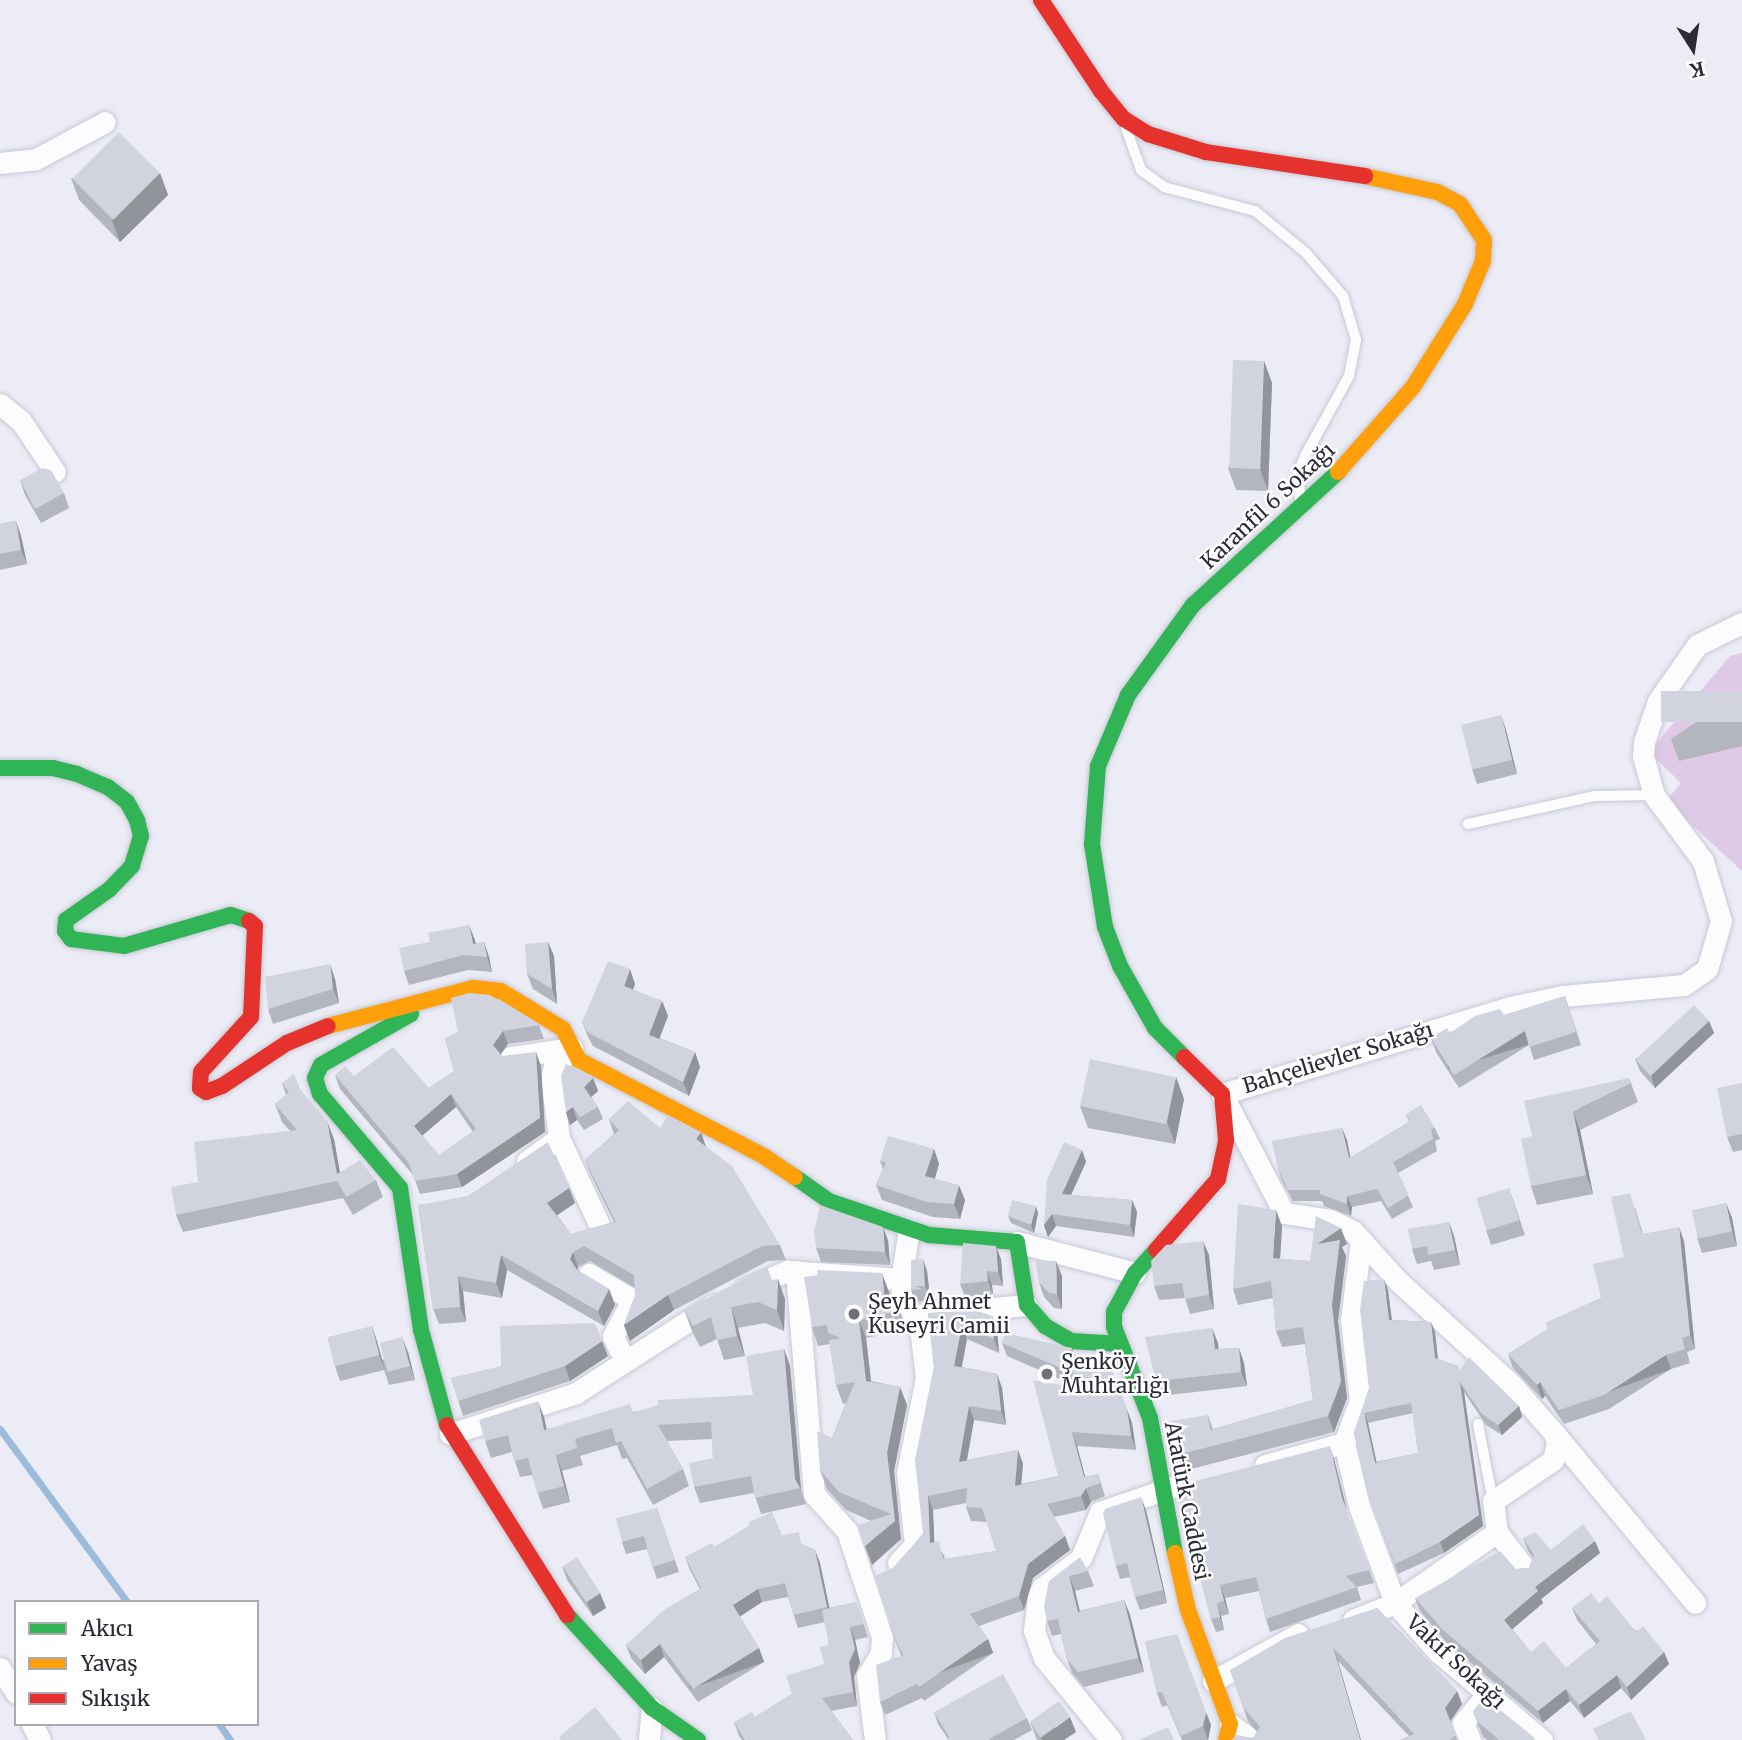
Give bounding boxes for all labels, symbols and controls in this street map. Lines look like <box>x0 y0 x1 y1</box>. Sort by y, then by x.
north arrow <box>1658 14 1728 84</box>
text: K <box>1688 56 1707 83</box>
street label: Karanfil 6 Sokağı <box>1196 437 1340 575</box>
street label: Bahçelievler Sokağı <box>1240 1017 1436 1099</box>
place label: Şeyh Ahmet Kuseyri Camii <box>868 1289 1010 1339</box>
marker: Şeyh Ahmet Kuseyri Camii <box>846 1306 862 1322</box>
place label: Şenköy Muhtarlığı <box>1061 1349 1169 1399</box>
marker: Şenköy Muhtarlığı <box>1039 1366 1055 1382</box>
street label: Atatürk Caddesi <box>1159 1419 1215 1583</box>
legend <box>14 1600 259 1726</box>
street label: Vakıf Sokağı <box>1401 1610 1511 1714</box>
text: Akıcı <box>81 1615 133 1642</box>
text: Yavaş <box>81 1650 138 1677</box>
text: Sıkışık <box>81 1685 150 1712</box>

